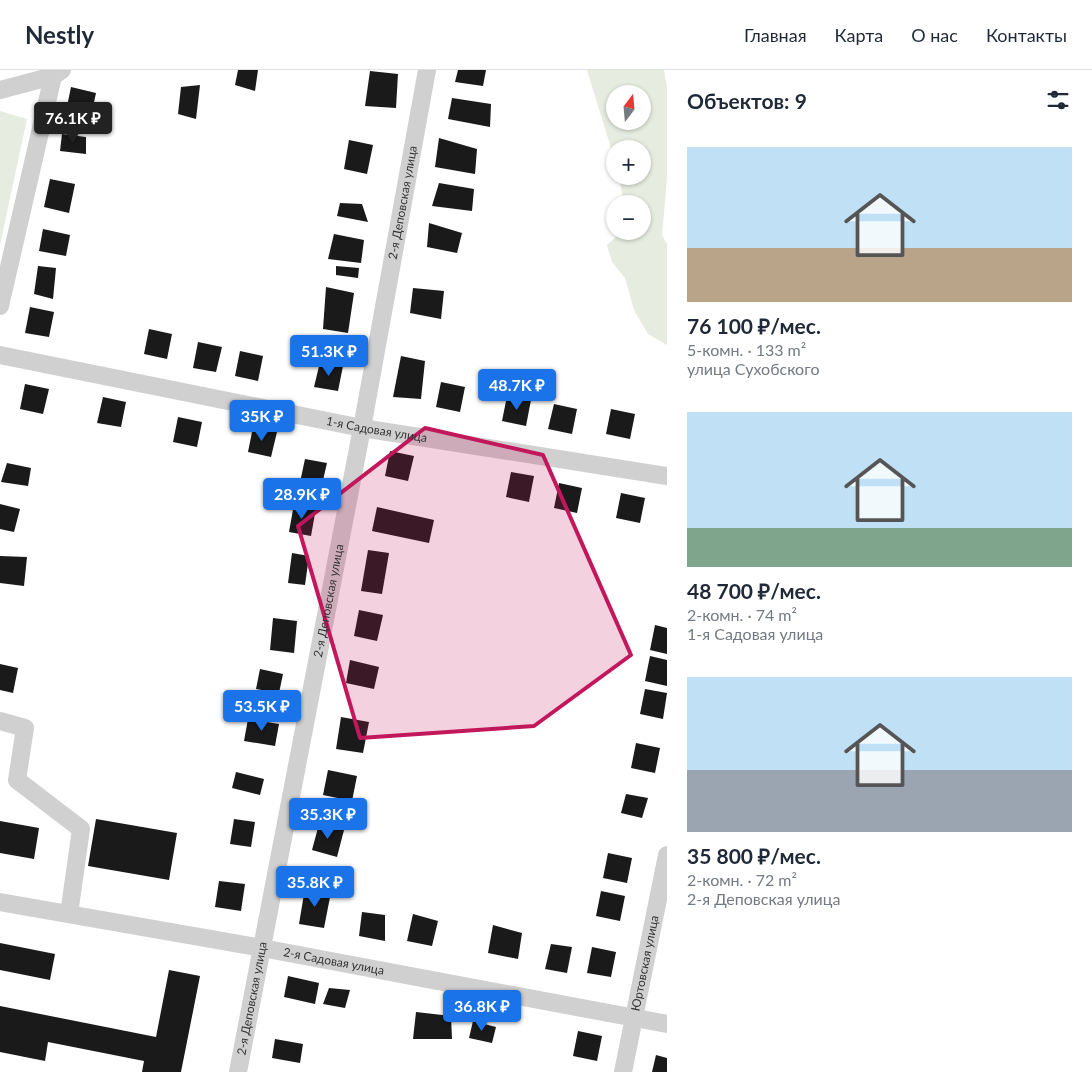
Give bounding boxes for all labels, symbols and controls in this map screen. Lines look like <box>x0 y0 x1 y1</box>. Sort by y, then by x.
text: Nestly <box>25 20 94 49</box>
text: Главная <box>744 24 807 46</box>
text: Карта <box>835 24 883 46</box>
text: О нас <box>911 24 958 46</box>
text: Контакты <box>986 24 1067 46</box>
north arrow <box>606 85 651 130</box>
map controls <box>606 85 651 240</box>
icon: filters <box>1044 86 1072 114</box>
text: Объектов: 9 <box>687 88 807 113</box>
pin: 76.1K ₽ <box>27 102 119 144</box>
text: 76.1K ₽ <box>45 108 101 127</box>
button: + <box>606 140 651 185</box>
street label: 2-я Деповская улица <box>385 144 420 260</box>
icon: home <box>835 180 925 270</box>
button: − <box>606 195 651 240</box>
text: 76 100 ₽/мес. <box>687 313 821 338</box>
pin: 51.3K ₽ <box>283 334 375 377</box>
text: 5-комн. · 133 m² <box>687 340 806 359</box>
text: 51.3K ₽ <box>301 341 357 360</box>
text: улица Сухобского <box>687 359 819 378</box>
pin: 48.7K ₽ <box>471 368 563 411</box>
text: 48.7K ₽ <box>489 375 545 394</box>
pin: 35K ₽ <box>227 400 297 442</box>
text: 35K ₽ <box>241 406 283 425</box>
street label: 1-я Садовая улица <box>325 413 428 445</box>
icon: home <box>835 445 925 535</box>
pin: 28.9K ₽ <box>256 478 348 520</box>
text: 28.9K ₽ <box>274 484 330 503</box>
street label: 2-я Деповская улица <box>310 543 347 659</box>
text: 48 700 ₽/мес. <box>687 578 821 603</box>
text: 2-комн. · 74 m² <box>687 605 797 624</box>
text: 1-я Садовая улица <box>687 624 823 643</box>
pin: 53.5K ₽ <box>216 690 308 732</box>
text: 53.5K ₽ <box>234 696 290 715</box>
icon: home <box>835 710 925 800</box>
pin: 35.3K ₽ <box>282 798 374 840</box>
text: 35.3K ₽ <box>300 804 356 823</box>
text: 35 800 ₽/мес. <box>687 843 821 868</box>
pin: 35.8K ₽ <box>269 866 361 908</box>
text: 2-комн. · 72 m² <box>687 870 797 889</box>
text: 35.8K ₽ <box>287 872 343 891</box>
text: 2-я Деповская улица <box>687 889 840 908</box>
street label: Юртовская улица <box>628 914 662 1012</box>
street label: 2-я Деповская улица <box>233 940 270 1056</box>
street label: 2-я Садовая улица <box>282 944 386 978</box>
pin: 36.8K ₽ <box>436 990 528 1032</box>
text: 36.8K ₽ <box>454 996 510 1015</box>

